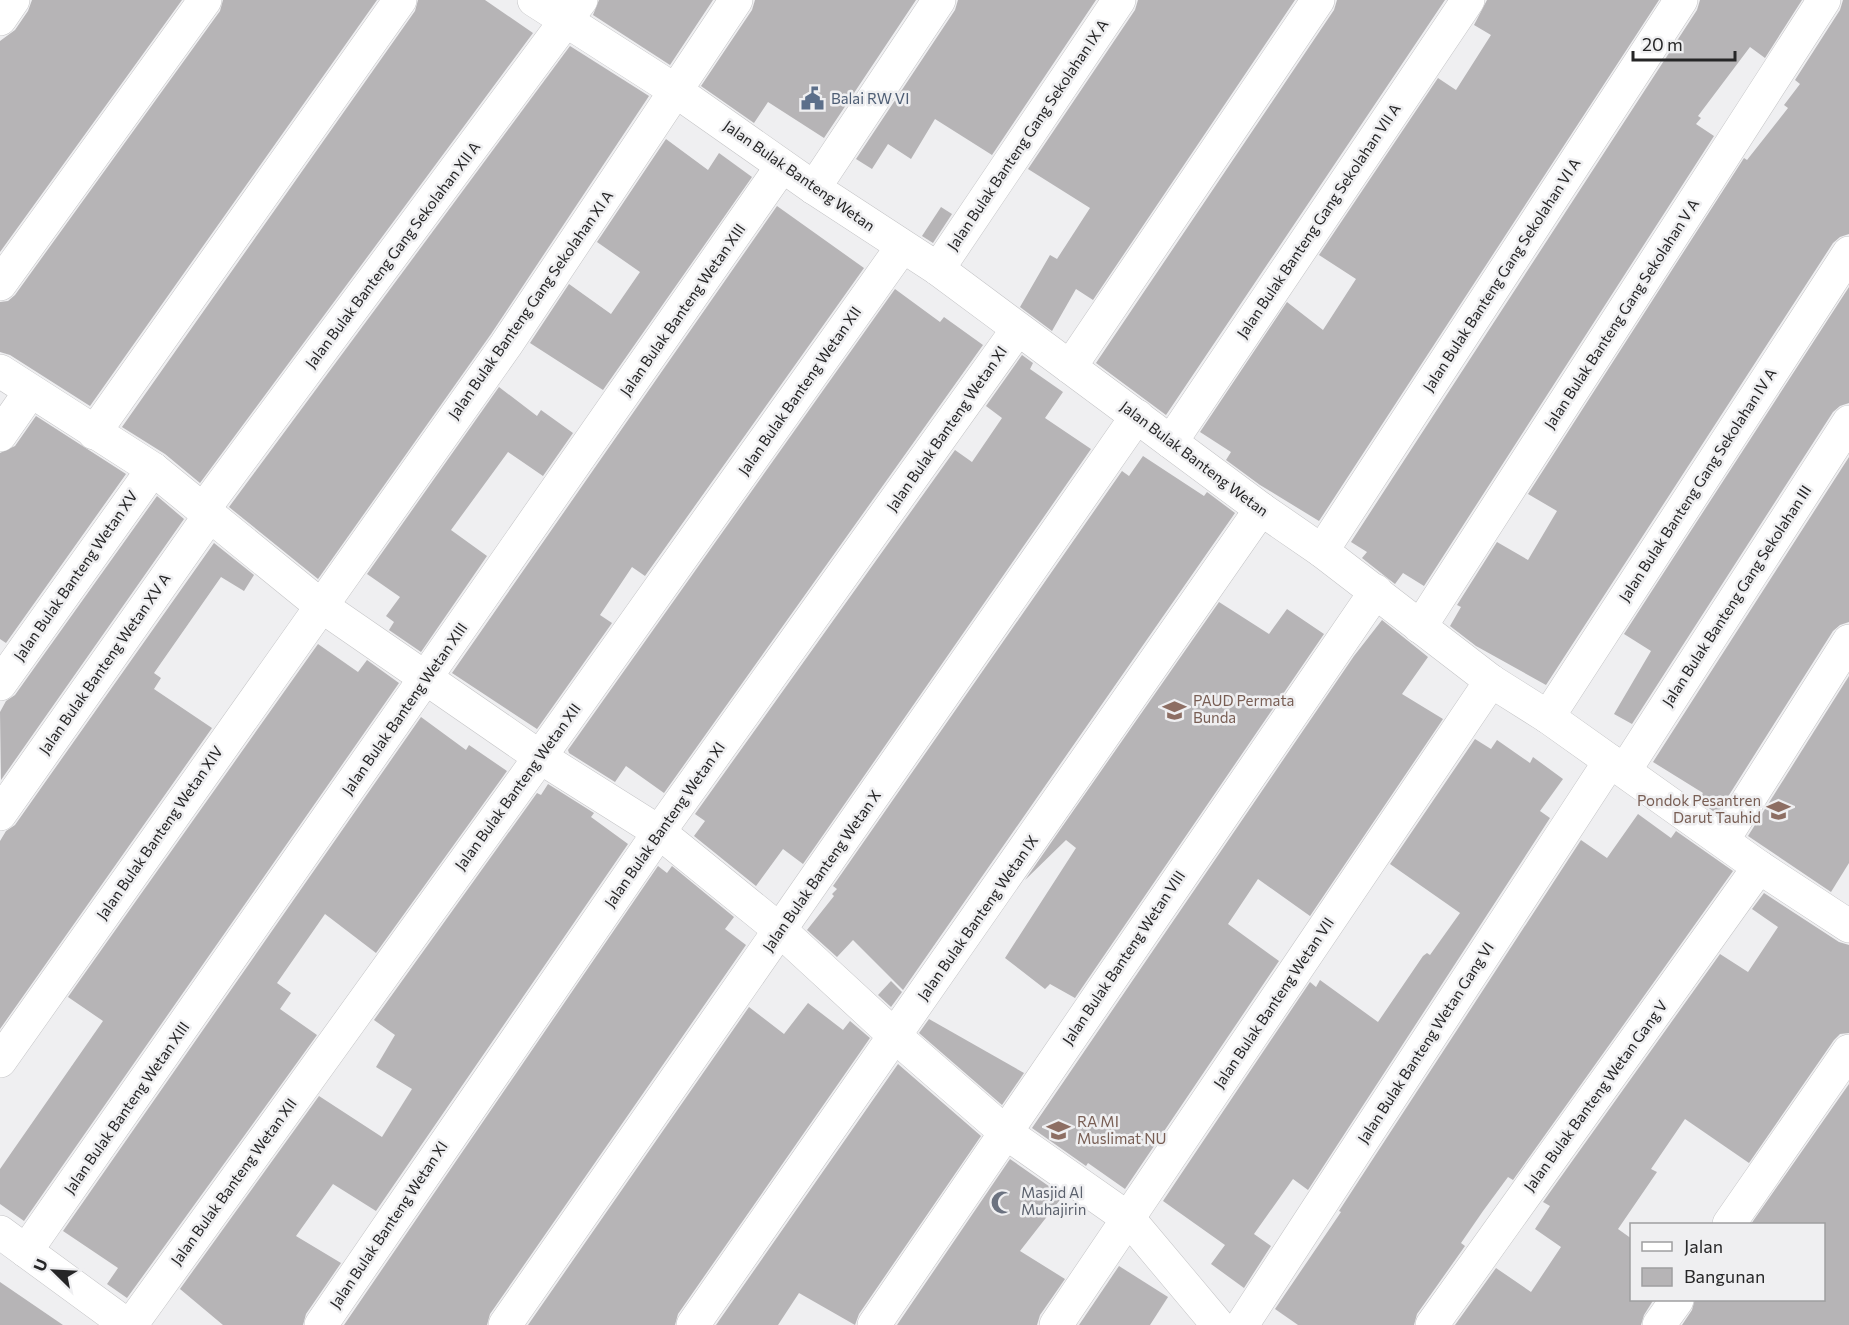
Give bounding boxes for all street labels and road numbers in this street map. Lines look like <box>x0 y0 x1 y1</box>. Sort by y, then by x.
street label: Jalan Bulak Banteng Gang Sekolahan IX A <box>943 16 1111 253</box>
street label: Jalan Bulak Banteng Gang Sekolahan VII A <box>1233 100 1404 341</box>
street label: Jalan Bulak Banteng Wetan <box>721 116 879 234</box>
street label: Jalan Bulak Banteng Gang Sekolahan XII A <box>301 138 483 371</box>
street label: Jalan Bulak Banteng Gang Sekolahan VI A <box>1419 154 1584 395</box>
street label: Jalan Bulak Banteng Gang Sekolahan XI A <box>444 187 616 422</box>
street label: Jalan Bulak Banteng Gang Sekolahan V A <box>1540 195 1702 432</box>
street label: Jalan Bulak Banteng Wetan XIII <box>616 220 749 399</box>
street label: Jalan Bulak Banteng Wetan XII <box>734 303 864 478</box>
street label: Jalan Bulak Banteng Wetan XI <box>882 342 1010 515</box>
street label: Jalan Bulak Banteng Gang Sekolahan IV A <box>1615 364 1780 605</box>
street label: Jalan Bulak Banteng Wetan <box>1117 397 1272 520</box>
street label: Jalan Bulak Banteng Gang Sekolahan III <box>1658 482 1814 709</box>
street label: Jalan Bulak Banteng Wetan XV <box>9 487 141 664</box>
street label: Jalan Bulak Banteng Wetan XV A <box>35 569 174 757</box>
street label: Jalan Bulak Banteng Wetan XIII <box>338 619 471 798</box>
street label: Jalan Bulak Banteng Wetan XII <box>451 699 584 873</box>
street label: Jalan Bulak Banteng Wetan XI <box>600 738 728 911</box>
street label: Jalan Bulak Banteng Wetan XIV <box>92 742 226 923</box>
street label: Jalan Bulak Banteng Wetan X <box>758 786 884 955</box>
street label: Jalan Bulak Banteng Wetan IX <box>913 831 1041 1004</box>
street label: Jalan Bulak Banteng Wetan VIII <box>1058 867 1188 1048</box>
street label: Jalan Bulak Banteng Wetan VII <box>1209 914 1337 1091</box>
street label: Jalan Bulak Banteng Wetan Gang VI <box>1353 939 1497 1146</box>
street label: Jalan Bulak Banteng Wetan Gang V <box>1520 996 1671 1195</box>
street label: Jalan Bulak Banteng Wetan XIII <box>60 1018 193 1197</box>
street label: Jalan Bulak Banteng Wetan XII <box>167 1094 300 1268</box>
street label: Jalan Bulak Banteng Wetan XI <box>325 1137 451 1311</box>

